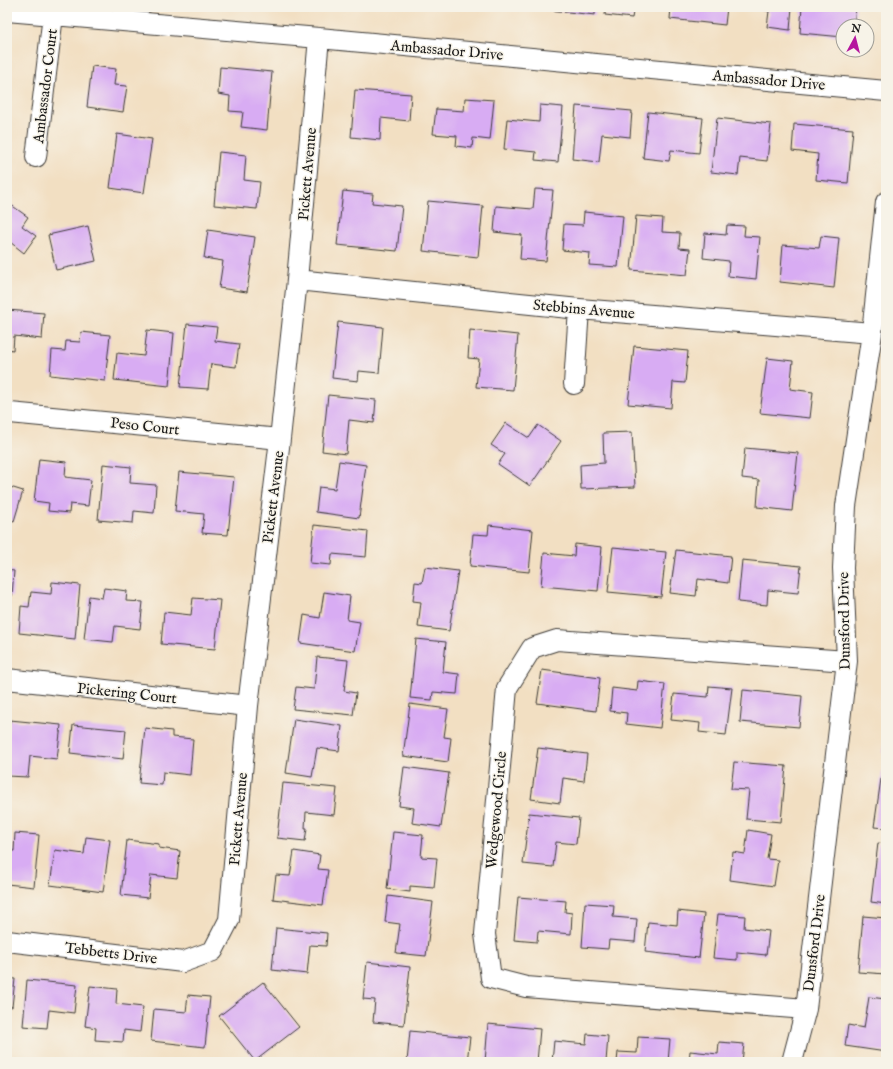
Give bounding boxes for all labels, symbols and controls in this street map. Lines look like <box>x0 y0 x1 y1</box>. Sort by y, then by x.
north arrow <box>835 18 875 58</box>
text: N <box>850 21 862 37</box>
street label: Ambassador Court <box>29 28 62 145</box>
street label: Ambassador Drive <box>389 36 504 65</box>
street label: Ambassador Drive <box>711 66 826 95</box>
street label: Pickett Avenue <box>294 127 321 221</box>
street label: Stebbins Avenue <box>532 296 636 323</box>
street label: Peso Court <box>110 413 180 440</box>
street label: Pickett Avenue <box>258 449 289 545</box>
street label: Dunsford Drive <box>834 572 855 670</box>
street label: Pickering Court <box>76 679 178 708</box>
street label: Wedgewood Circle <box>482 750 511 870</box>
street label: Pickett Avenue <box>225 772 252 866</box>
street label: Dunsford Drive <box>799 893 830 993</box>
street label: Tebbetts Drive <box>64 938 158 969</box>

